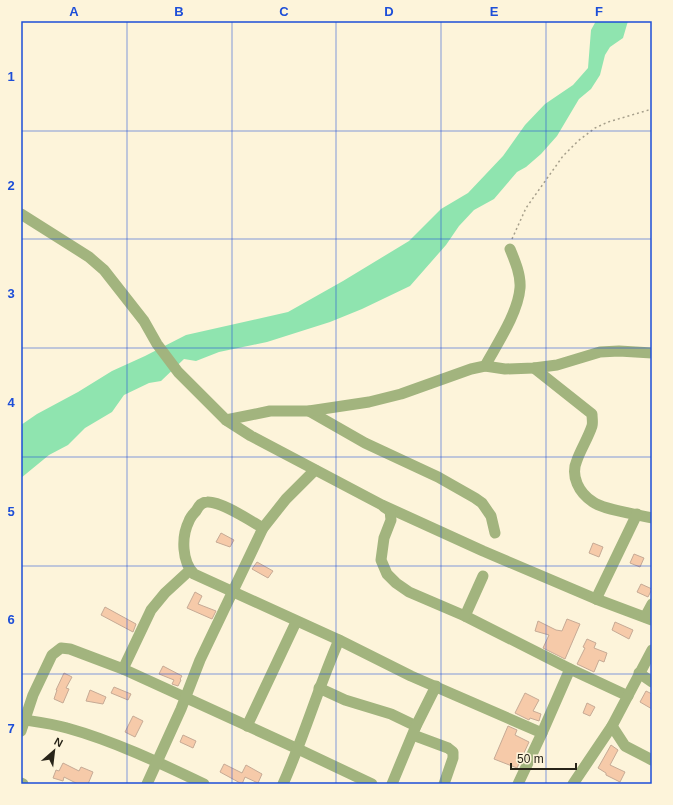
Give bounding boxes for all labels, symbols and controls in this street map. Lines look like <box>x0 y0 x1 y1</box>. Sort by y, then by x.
text: A <box>69 4 79 19</box>
text: B <box>174 4 184 19</box>
text: C <box>279 4 289 19</box>
text: D <box>384 4 394 19</box>
text: E <box>490 4 499 19</box>
text: F <box>595 4 603 19</box>
text: 1 <box>7 69 15 84</box>
text: 2 <box>7 178 15 193</box>
text: 3 <box>7 286 15 301</box>
text: 4 <box>7 395 15 410</box>
text: 5 <box>7 504 15 519</box>
text: 6 <box>7 612 15 627</box>
text: 7 <box>7 721 15 736</box>
north arrow <box>34 731 74 771</box>
text: N <box>52 735 65 749</box>
scale bar <box>511 745 576 771</box>
text: 50 m <box>517 752 544 766</box>

